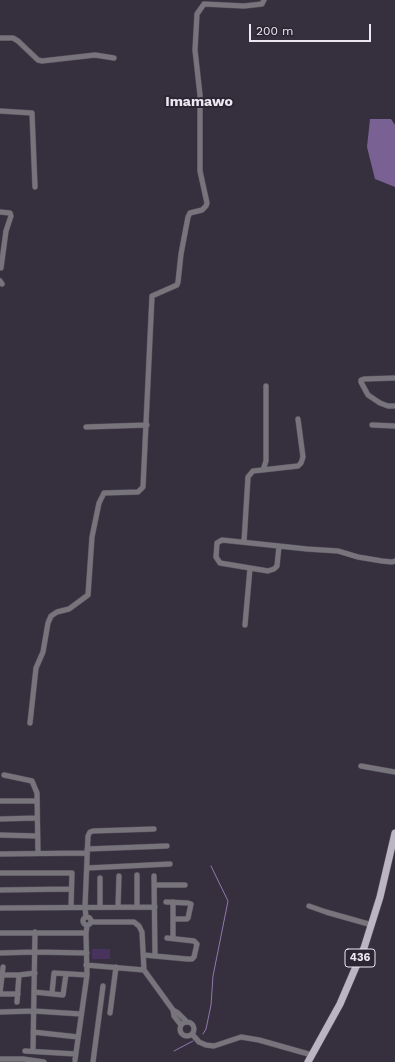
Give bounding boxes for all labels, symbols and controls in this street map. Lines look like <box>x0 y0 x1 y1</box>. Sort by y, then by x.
scale bar <box>251 16 373 42</box>
text: 200 m <box>256 24 293 38</box>
district label: Imamawo <box>165 94 233 110</box>
road number: 436 <box>345 949 375 967</box>

